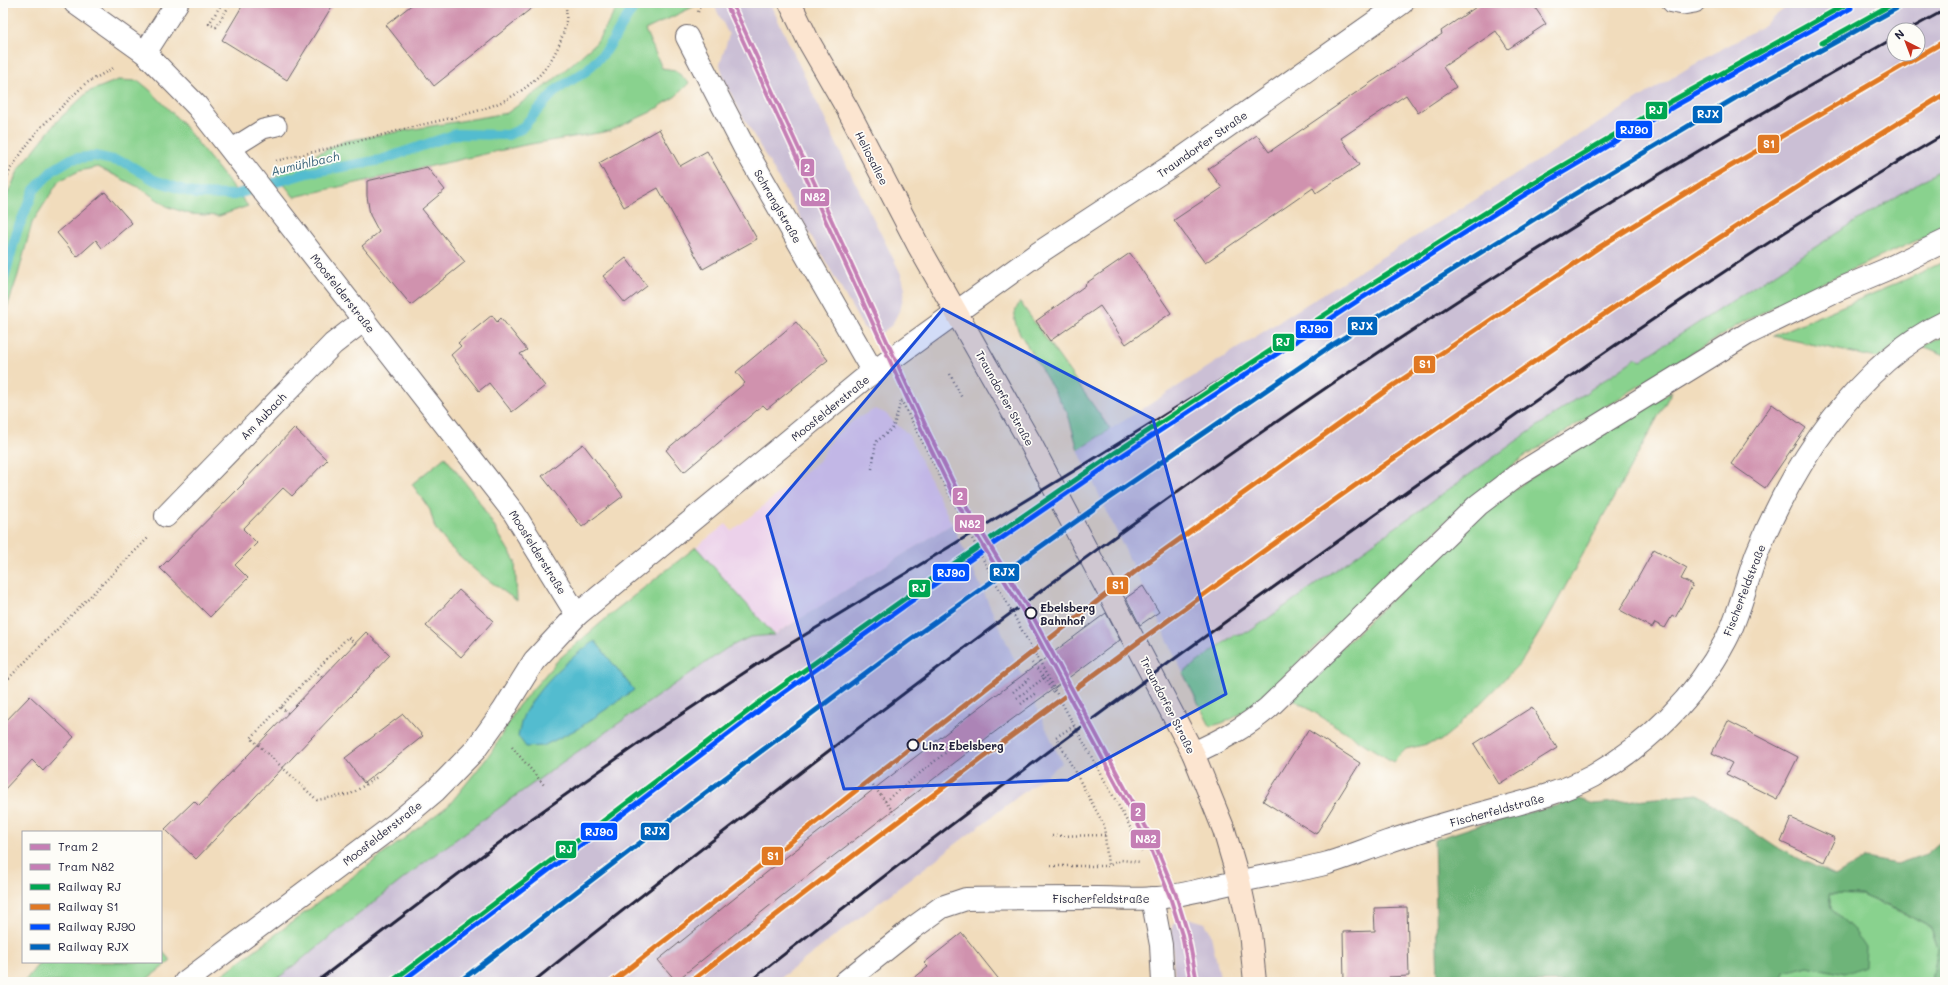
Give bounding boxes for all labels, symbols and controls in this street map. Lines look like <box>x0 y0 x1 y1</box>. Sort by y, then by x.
north arrow <box>1886 22 1926 62</box>
text: N <box>1891 26 1907 43</box>
line badge: RJ <box>1645 101 1668 120</box>
text: RJ <box>1649 102 1663 117</box>
line badge: RJX <box>1692 105 1723 124</box>
text: RJX <box>1697 106 1719 121</box>
street label: Traundorfer Straße <box>1154 107 1250 181</box>
line badge: RJ90 <box>1615 120 1653 139</box>
text: RJ90 <box>1620 122 1648 137</box>
street label: Heliosallee <box>852 128 892 188</box>
line badge: S1 <box>1757 134 1780 154</box>
text: S1 <box>1763 136 1775 151</box>
water label: Aumühlbach <box>269 147 341 179</box>
line badge: 2 <box>800 158 815 177</box>
text: 2 <box>804 160 810 175</box>
street label: Schranglstraße <box>751 166 805 246</box>
line badge: N82 <box>800 188 830 207</box>
text: N82 <box>804 189 826 204</box>
street label: Moosfelderstraße <box>307 250 379 336</box>
line badge: RJX <box>1347 316 1378 336</box>
text: RJX <box>1351 318 1373 333</box>
line badge: RJ90 <box>1295 320 1333 339</box>
text: RJ90 <box>1300 321 1328 336</box>
line badge: RJ <box>1272 333 1295 352</box>
text: RJ <box>1276 334 1290 349</box>
street label: Traundorfer Straße <box>973 348 1038 449</box>
line badge: S1 <box>1413 355 1436 374</box>
text: S1 <box>1419 356 1431 371</box>
street label: Moosfelderstraße <box>788 372 872 444</box>
street label: Am Aubach <box>237 389 289 443</box>
line badge: 2 <box>952 487 968 506</box>
text: 2 <box>957 488 963 503</box>
street label: Moosfelderstraße <box>506 507 570 597</box>
line badge: N82 <box>954 514 985 533</box>
text: N82 <box>959 516 981 531</box>
street label: Fischerfeldstraße <box>1720 542 1768 638</box>
line badge: RJ90 <box>932 563 970 582</box>
line badge: RJX <box>989 563 1020 582</box>
text: RJX <box>993 564 1015 579</box>
text: RJ90 <box>937 565 965 580</box>
line badge: S1 <box>1106 576 1129 595</box>
text: S1 <box>1112 577 1124 592</box>
line badge: RJ <box>908 579 931 598</box>
text: RJ <box>912 580 926 595</box>
place label: Ebelsberg Bahnhof <box>1040 600 1095 628</box>
marker: Ebelsberg Bahnhof <box>1024 606 1038 620</box>
street label: Traundorfer Straße <box>1137 654 1199 756</box>
marker: Linz Ebelsberg <box>906 738 920 752</box>
place label: Linz Ebelsberg <box>922 738 1004 753</box>
street label: Fischerfeldstraße <box>1448 790 1546 830</box>
street label: Moosfelderstraße <box>339 797 425 869</box>
line badge: 2 <box>1130 802 1146 822</box>
text: 2 <box>1135 804 1141 819</box>
line badge: RJ90 <box>580 822 618 841</box>
line badge: RJX <box>640 822 670 841</box>
text: RJX <box>644 823 666 838</box>
text: RJ90 <box>585 824 613 839</box>
line badge: N82 <box>1130 829 1161 849</box>
legend <box>22 831 162 963</box>
text: N82 <box>1135 831 1157 846</box>
text: Tram 2 <box>58 838 98 854</box>
line badge: RJ <box>555 840 577 859</box>
text: RJ <box>559 841 573 856</box>
line badge: S1 <box>761 846 784 866</box>
text: S1 <box>767 848 779 863</box>
text: Tram N82 <box>58 858 114 874</box>
text: Railway RJ <box>58 878 121 894</box>
street label: Fischerfeldstraße <box>1052 891 1150 906</box>
text: Railway S1 <box>58 898 119 914</box>
text: Railway RJ90 <box>58 918 136 934</box>
text: Railway RJX <box>58 938 129 954</box>

